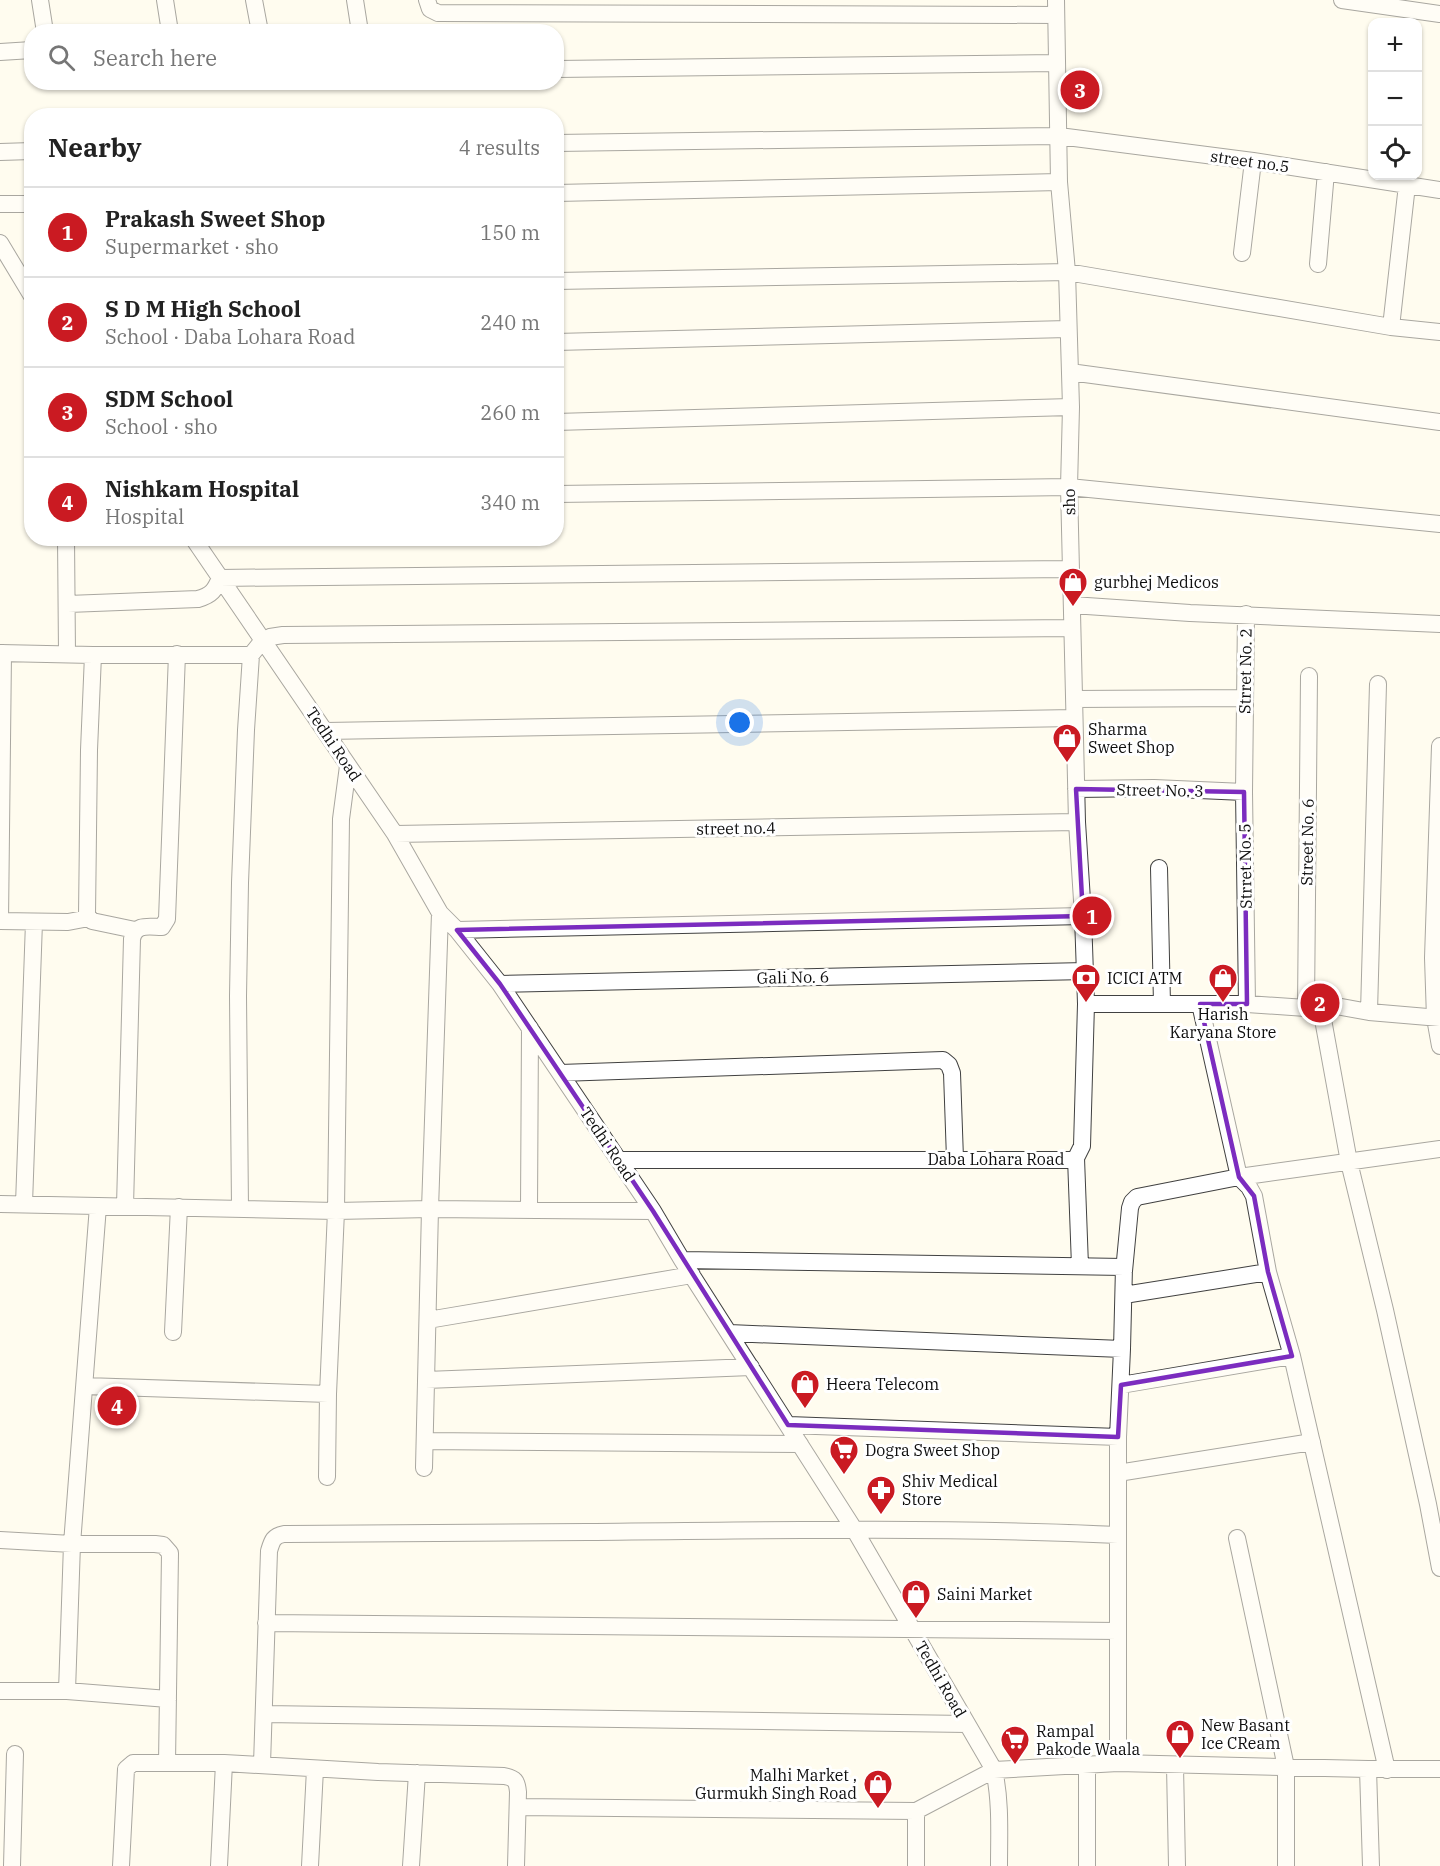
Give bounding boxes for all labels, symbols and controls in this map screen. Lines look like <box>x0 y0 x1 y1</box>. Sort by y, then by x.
map controls <box>1368 18 1422 180</box>
button: + <box>1368 18 1422 72</box>
search box <box>24 24 564 90</box>
icon: search <box>45 41 78 74</box>
text: Search here <box>93 43 217 72</box>
pin: 3 <box>1060 68 1100 112</box>
button: − <box>1368 72 1422 126</box>
button: locate <box>1368 126 1422 180</box>
text: Nearby <box>48 130 142 164</box>
text: 4 results <box>459 134 540 161</box>
street label: street no.5 <box>1209 146 1291 176</box>
text: Prakash Sweet Shop <box>105 204 325 233</box>
text: 1 <box>62 219 74 246</box>
text: 150 m <box>480 219 540 246</box>
text: Supermarket · sho <box>105 233 278 260</box>
text: S D M High School <box>105 294 301 323</box>
text: 2 <box>62 309 74 336</box>
text: 240 m <box>480 309 540 336</box>
text: School · Daba Lohara Road <box>105 323 355 350</box>
text: SDM School <box>105 384 233 413</box>
text: 3 <box>62 399 74 426</box>
text: 260 m <box>480 399 540 426</box>
text: School · sho <box>105 413 218 440</box>
text: Nishkam Hospital <box>105 474 299 503</box>
street label: sho <box>1059 488 1079 516</box>
text: 4 <box>62 489 74 516</box>
text: 340 m <box>480 489 540 516</box>
text: Hospital <box>105 503 184 530</box>
shop icon: gurbhej Medicos <box>1057 566 1089 608</box>
place label: gurbhej Medicos <box>1094 572 1219 592</box>
street label: Strret No. 2 <box>1234 628 1256 714</box>
street label: Tedhi Road <box>302 703 366 785</box>
your location <box>725 708 754 737</box>
place label: Sharma Sweet Shop <box>1088 719 1175 757</box>
shop icon: Sharma Sweet Shop <box>1051 722 1083 764</box>
street label: Street No. 3 <box>1116 779 1204 801</box>
street label: Street No. 6 <box>1296 798 1318 886</box>
street label: street no.4 <box>696 817 776 839</box>
street label: Strret No. 5 <box>1234 823 1256 909</box>
pin: 1 <box>1072 894 1112 938</box>
bank icon: ICICI ATM <box>1070 962 1102 1004</box>
shop icon: Harish Karyana Store <box>1207 962 1239 1004</box>
street label: Gali No. 6 <box>757 966 829 988</box>
place label: ICICI ATM <box>1107 968 1183 988</box>
pin: 2 <box>1300 980 1340 1026</box>
place label: Harish Karyana Store <box>1170 1004 1276 1042</box>
street label: Tedhi Road <box>576 1103 640 1185</box>
street label: Daba Lohara Road <box>928 1149 1065 1169</box>
shop icon: Heera Telecom <box>789 1368 821 1410</box>
place label: Heera Telecom <box>826 1374 939 1394</box>
pin: 4 <box>98 1384 136 1428</box>
supermarket icon: Dogra Sweet Shop <box>828 1434 860 1476</box>
place label: Dogra Sweet Shop <box>865 1440 1000 1460</box>
place label: Shiv Medical Store <box>902 1471 998 1509</box>
pharmacy icon: Shiv Medical Store <box>865 1474 897 1516</box>
shop icon: Saini Market <box>900 1578 932 1620</box>
place label: Saini Market <box>937 1584 1033 1604</box>
street label: Tedhi Road <box>911 1637 971 1721</box>
place label: New Basant Ice CReam <box>1201 1715 1290 1753</box>
shop icon: New Basant Ice CReam <box>1164 1718 1196 1760</box>
place label: Rampal Pakode Waala <box>1036 1721 1141 1759</box>
supermarket icon: Rampal Pakode Waala <box>999 1724 1031 1766</box>
place label: Malhi Market , Gurmukh Singh Road <box>695 1765 857 1803</box>
shop icon: Malhi Market , Gurmukh Singh Road <box>862 1768 894 1810</box>

